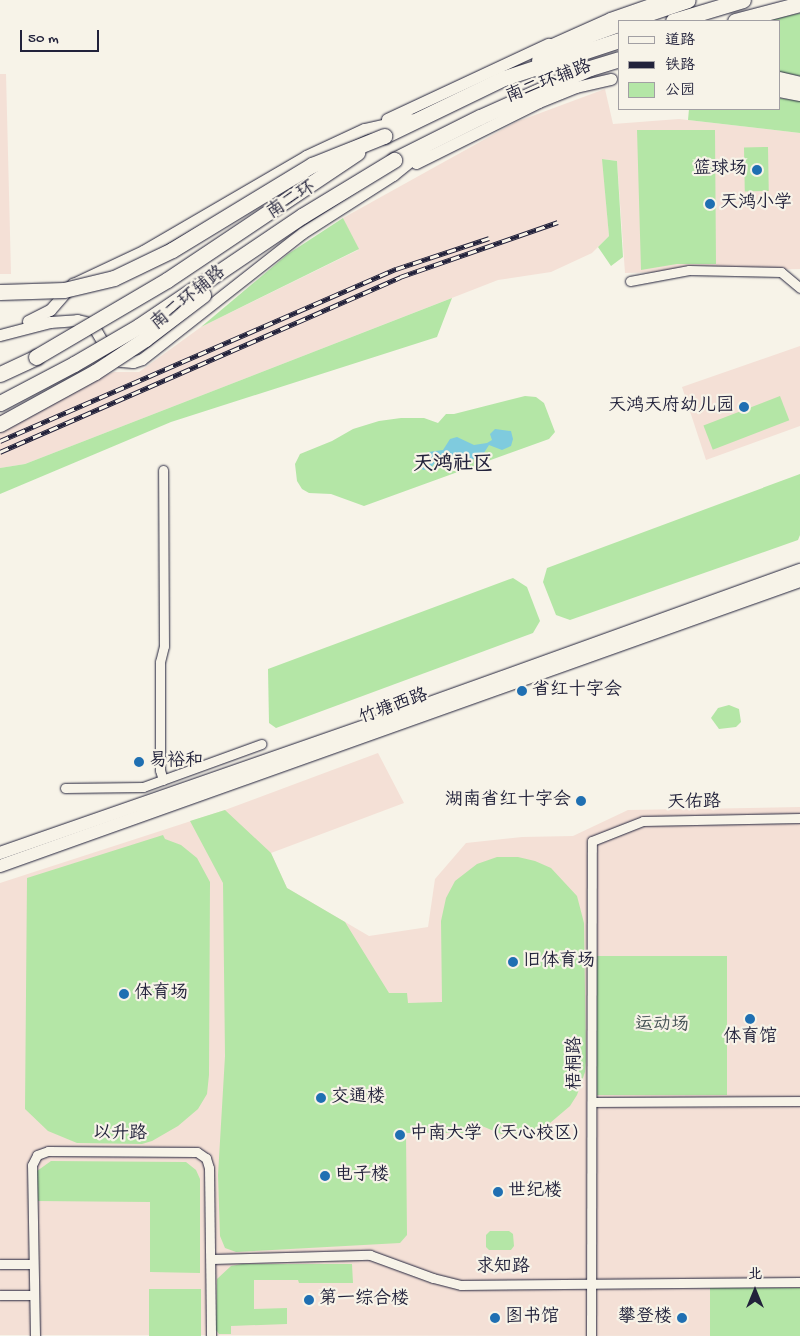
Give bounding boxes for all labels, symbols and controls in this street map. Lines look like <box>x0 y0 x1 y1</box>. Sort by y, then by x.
scale bar <box>22 20 101 52</box>
legend <box>618 20 780 110</box>
text: 50 m <box>28 30 59 48</box>
text: 道路 <box>665 32 695 50</box>
street label: 南二环辅路 <box>503 57 595 109</box>
text: 铁路 <box>665 57 695 75</box>
text: 公园 <box>665 82 695 100</box>
place label: 篮球场 <box>693 159 747 181</box>
marker: 篮球场 <box>751 164 763 176</box>
street label: 南二环 <box>263 177 321 225</box>
place label: 天鸿小学 <box>720 193 792 215</box>
marker: 天鸿小学 <box>704 198 716 210</box>
street label: 南二环辅路 <box>147 262 231 336</box>
place label: 天鸿天府幼儿园 <box>608 396 734 418</box>
marker: 天鸿天府幼儿园 <box>738 401 750 413</box>
district label: 天鸿社区 <box>413 453 493 477</box>
place label: 省红十字会 <box>532 680 622 702</box>
marker: 省红十字会 <box>516 685 528 697</box>
street label: 竹塘西路 <box>356 686 432 730</box>
place label: 易裕和 <box>149 751 203 773</box>
marker: 易裕和 <box>133 756 145 768</box>
place label: 湖南省红十字会 <box>445 790 571 812</box>
street label: 天佑路 <box>667 793 721 815</box>
marker: 湖南省红十字会 <box>575 795 587 807</box>
place label: 旧体育场 <box>523 951 595 973</box>
marker: 旧体育场 <box>507 956 519 968</box>
place label: 体育场 <box>134 983 188 1005</box>
marker: 体育场 <box>118 988 130 1000</box>
marker: 体育馆 <box>744 1013 756 1025</box>
park label: 运动场 <box>635 1015 689 1037</box>
place label: 体育馆 <box>723 1027 777 1049</box>
street label: 梧桐路 <box>565 1036 587 1090</box>
place label: 交通楼 <box>331 1087 385 1109</box>
marker: 交通楼 <box>315 1092 327 1104</box>
street label: 以升路 <box>93 1124 147 1146</box>
place label: 中南大学（天心校区） <box>410 1124 590 1146</box>
marker: 中南大学（天心校区） <box>394 1129 406 1141</box>
place label: 电子楼 <box>335 1165 389 1187</box>
marker: 电子楼 <box>319 1170 331 1182</box>
place label: 世纪楼 <box>508 1181 562 1203</box>
marker: 世纪楼 <box>492 1186 504 1198</box>
street label: 求知路 <box>476 1257 530 1279</box>
north arrow <box>730 1266 780 1316</box>
text: 北 <box>748 1267 762 1284</box>
place label: 第一综合楼 <box>319 1289 409 1311</box>
marker: 第一综合楼 <box>303 1294 315 1306</box>
place label: 图书馆 <box>505 1307 559 1329</box>
place label: 攀登楼 <box>618 1307 672 1329</box>
marker: 图书馆 <box>489 1312 501 1324</box>
marker: 攀登楼 <box>676 1312 688 1324</box>

